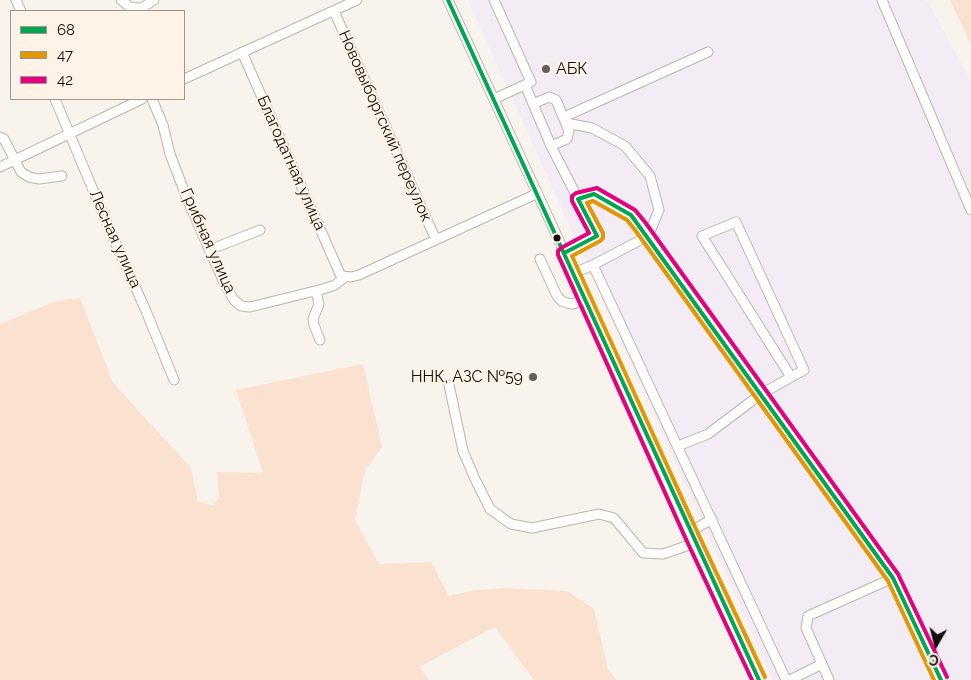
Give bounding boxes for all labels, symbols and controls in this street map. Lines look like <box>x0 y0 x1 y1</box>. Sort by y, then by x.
legend <box>10 10 185 100</box>
text: 68 <box>57 21 75 39</box>
street label: Нововыборгский переулок <box>334 27 436 225</box>
text: 47 <box>57 46 73 64</box>
place label: АБК <box>556 59 587 79</box>
marker: АБК <box>540 63 552 75</box>
text: 42 <box>57 71 73 89</box>
street label: Благодатная улица <box>253 93 329 233</box>
street label: Грибная улица <box>176 185 240 297</box>
street label: Лесная улица <box>85 187 145 291</box>
unlabelled marker <box>552 233 562 243</box>
place label: ННК, АЗС №59 <box>411 367 523 387</box>
marker: ННК, АЗС №59 <box>527 371 539 383</box>
north arrow <box>911 620 961 670</box>
text: С <box>928 651 940 668</box>

